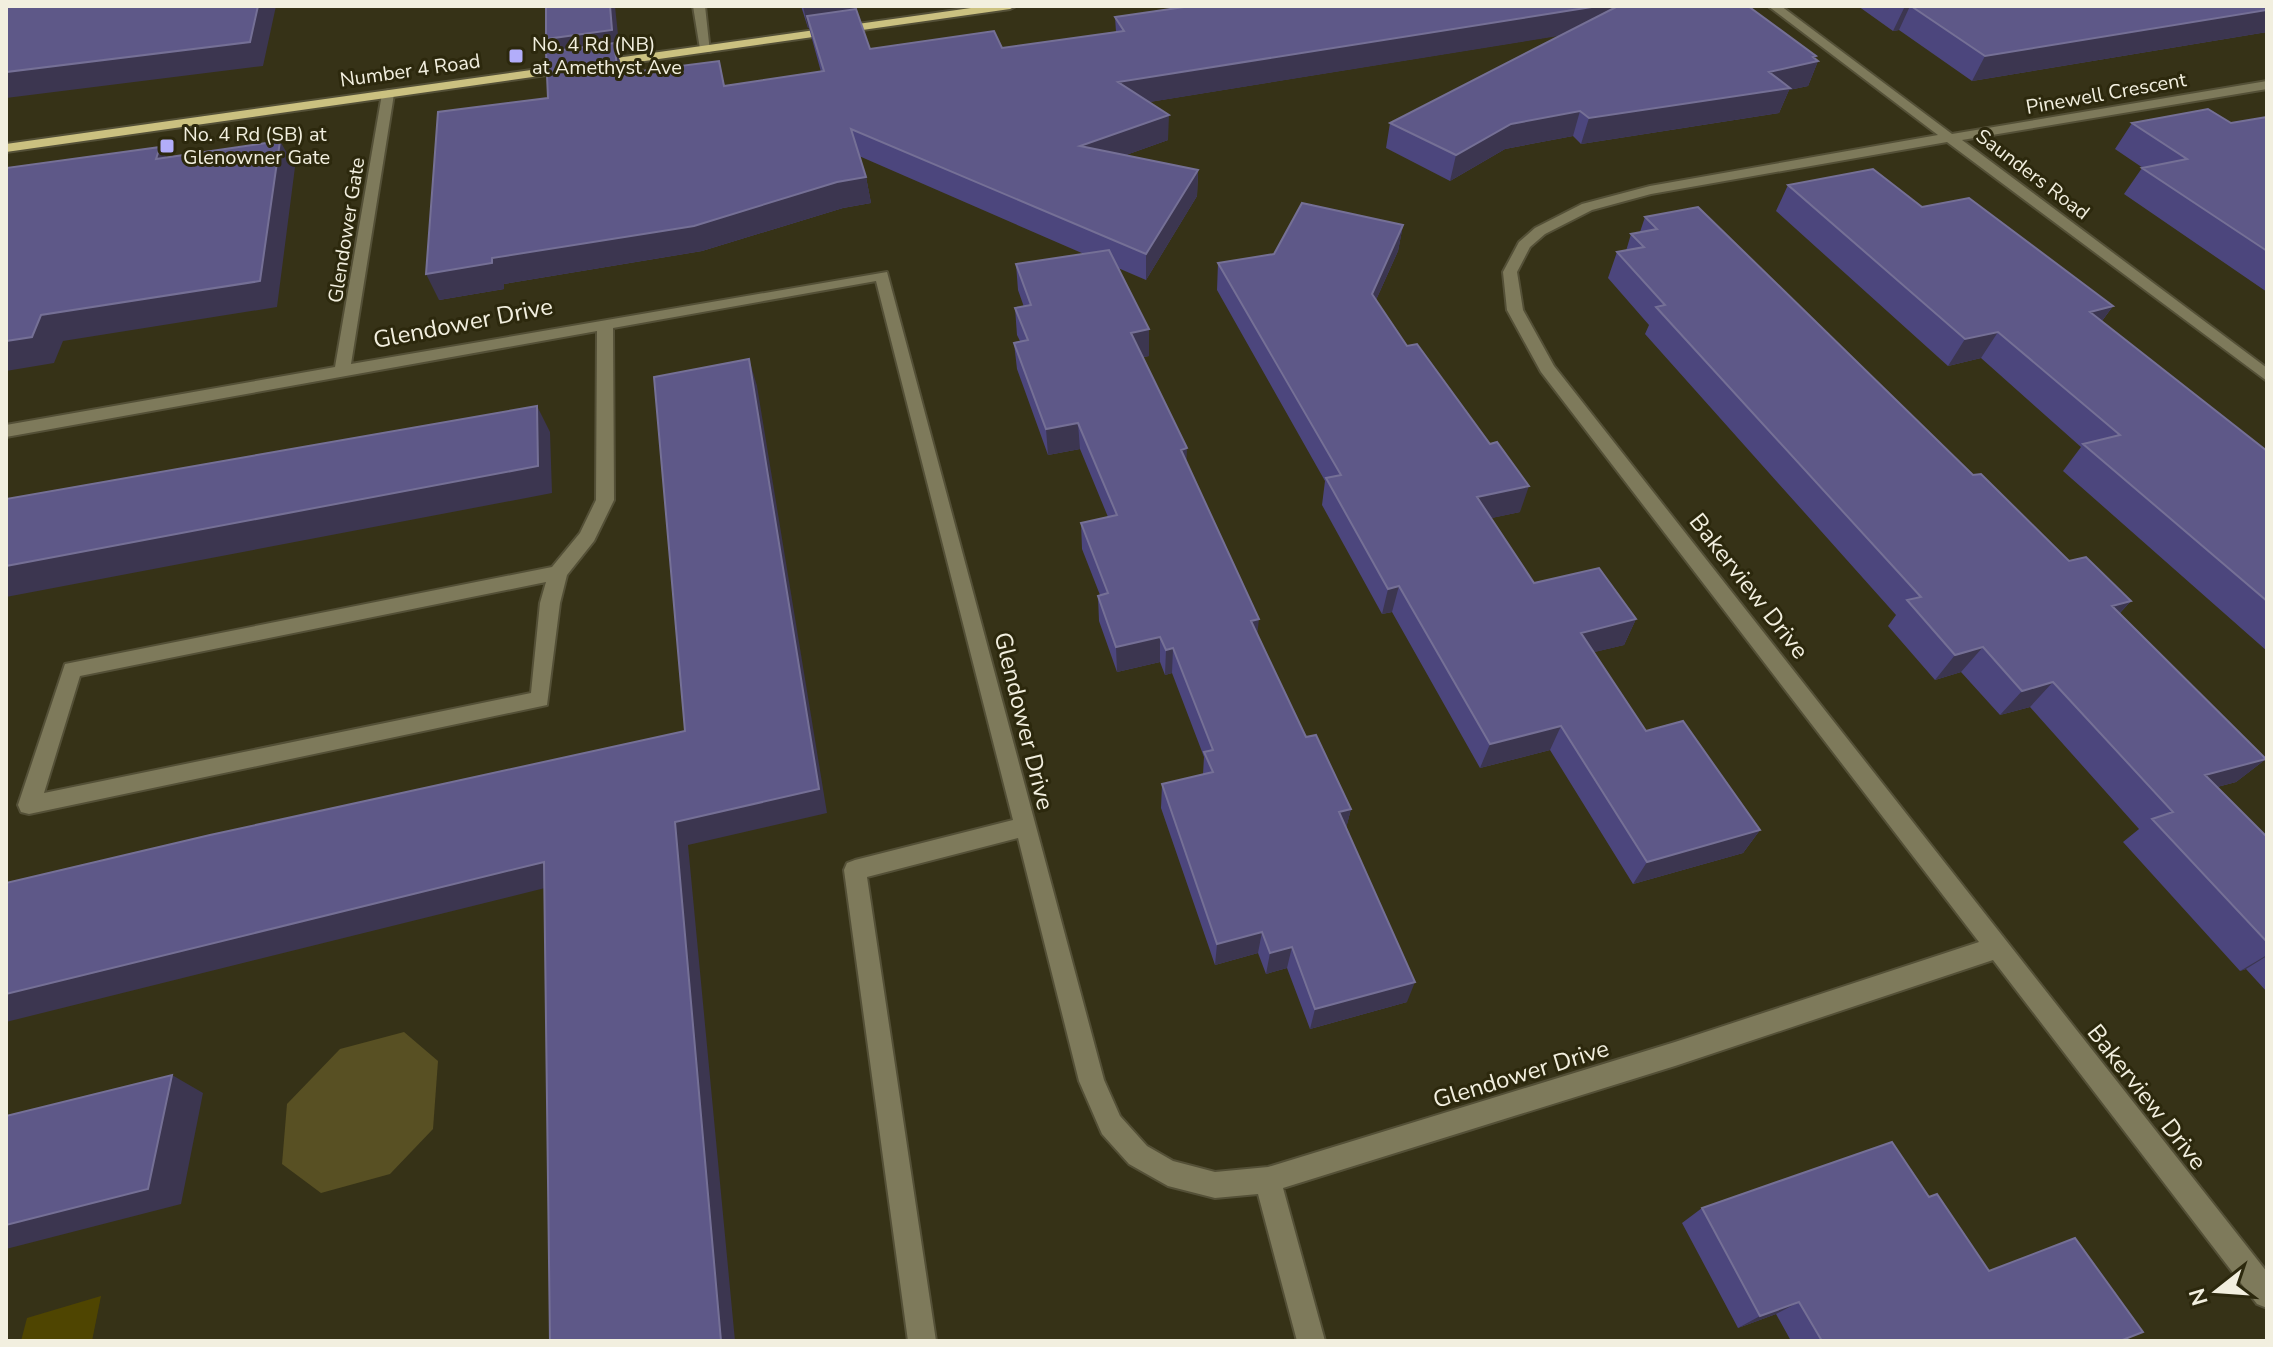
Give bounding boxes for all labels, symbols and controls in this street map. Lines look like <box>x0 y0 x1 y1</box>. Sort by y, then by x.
place label: No. 4 Rd (NB) at Amethyst Ave <box>532 31 682 81</box>
street label: Number 4 Road <box>338 47 482 94</box>
marker: No. 4 Rd (NB) at Amethyst Ave <box>507 47 525 65</box>
street label: Pinewell Crescent <box>2024 66 2189 121</box>
place label: No. 4 Rd (SB) at Glenowner Gate <box>183 121 330 171</box>
street label: Saunders Road <box>1970 123 2095 226</box>
marker: No. 4 Rd (SB) at Glenowner Gate <box>158 137 176 155</box>
street label: Glendower Gate <box>322 155 371 305</box>
street label: Glendower Drive <box>370 290 556 356</box>
street label: Bakerview Drive <box>1682 507 1816 665</box>
street label: Glendower Drive <box>986 629 1062 813</box>
street label: Bakerview Drive <box>2080 1018 2214 1176</box>
street label: Glendower Drive <box>1429 1032 1613 1116</box>
north arrow <box>2177 1251 2257 1331</box>
text: N <box>2182 1284 2216 1309</box>

